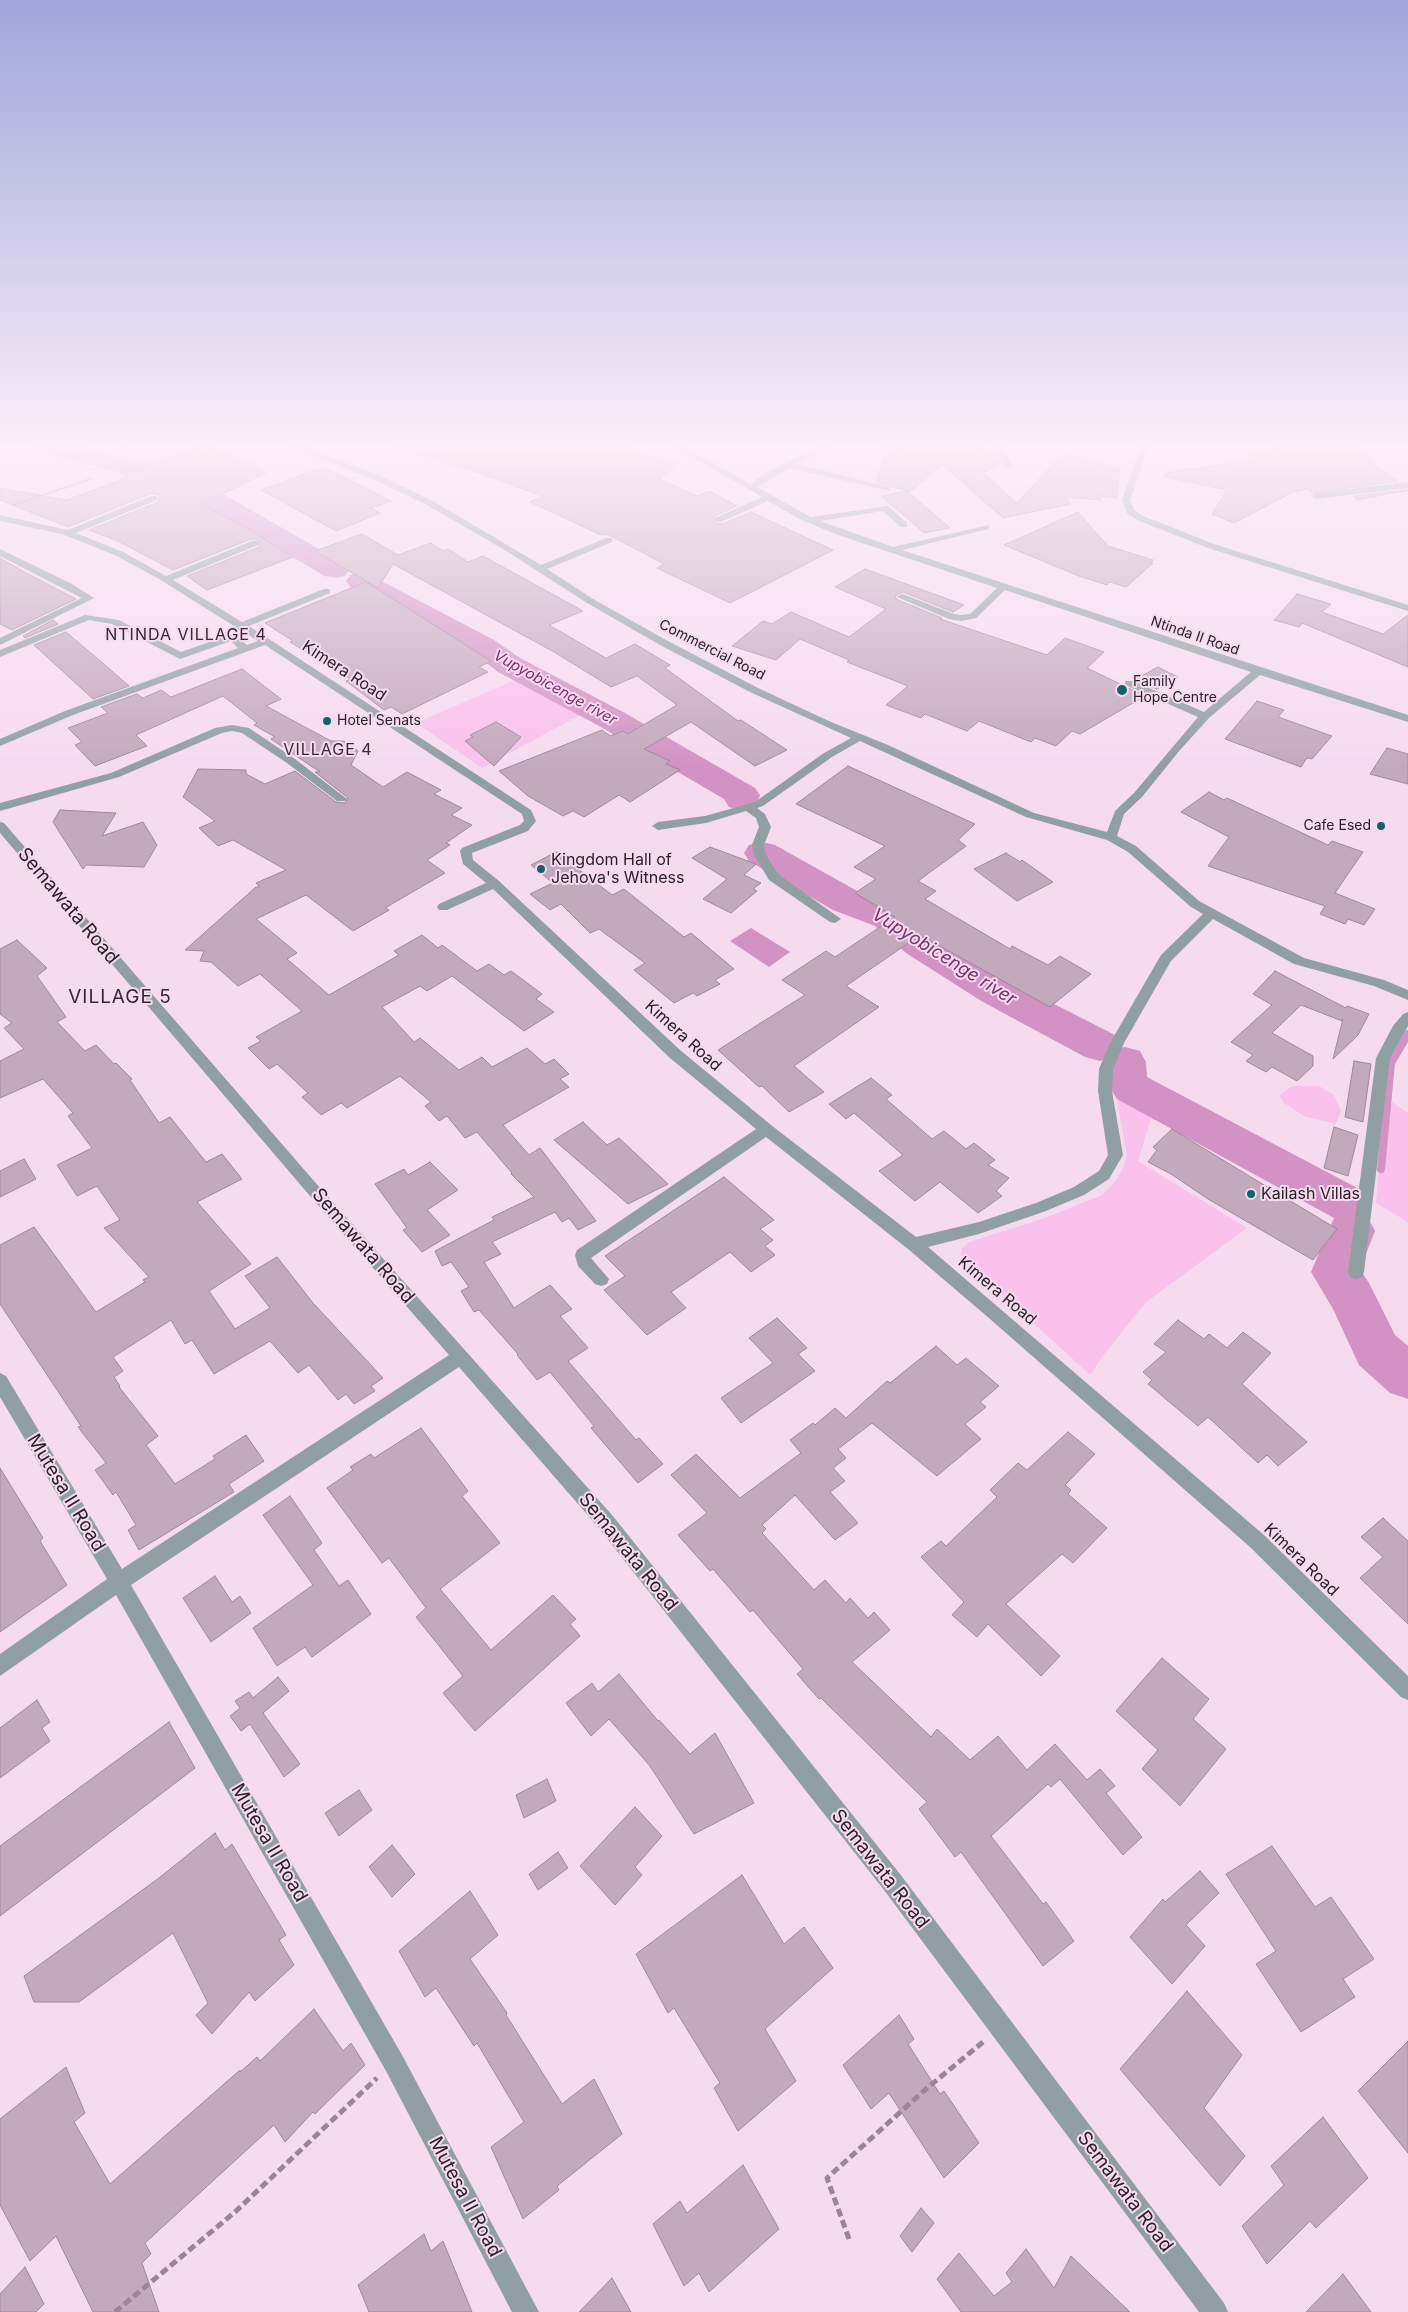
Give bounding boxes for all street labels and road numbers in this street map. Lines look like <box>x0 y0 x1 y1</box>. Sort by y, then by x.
street label: Ntinda II Road <box>1148 613 1242 659</box>
street label: Commercial Road <box>656 616 768 684</box>
street label: Kimera Road <box>298 637 390 705</box>
street label: Semawata Road <box>13 843 123 969</box>
street label: Kimera Road <box>641 997 725 1075</box>
street label: Semawata Road <box>307 1184 419 1308</box>
street label: Kimera Road <box>954 1253 1040 1329</box>
street label: Mutesa II Road <box>22 1430 110 1556</box>
street label: Semawata Road <box>574 1489 682 1615</box>
street label: Kimera Road <box>1260 1520 1342 1600</box>
street label: Mutesa II Road <box>226 1780 312 1906</box>
street label: Semawata Road <box>826 1805 934 1933</box>
street label: Semawata Road <box>1072 2127 1178 2257</box>
street label: Mutesa II Road <box>424 2133 506 2261</box>

